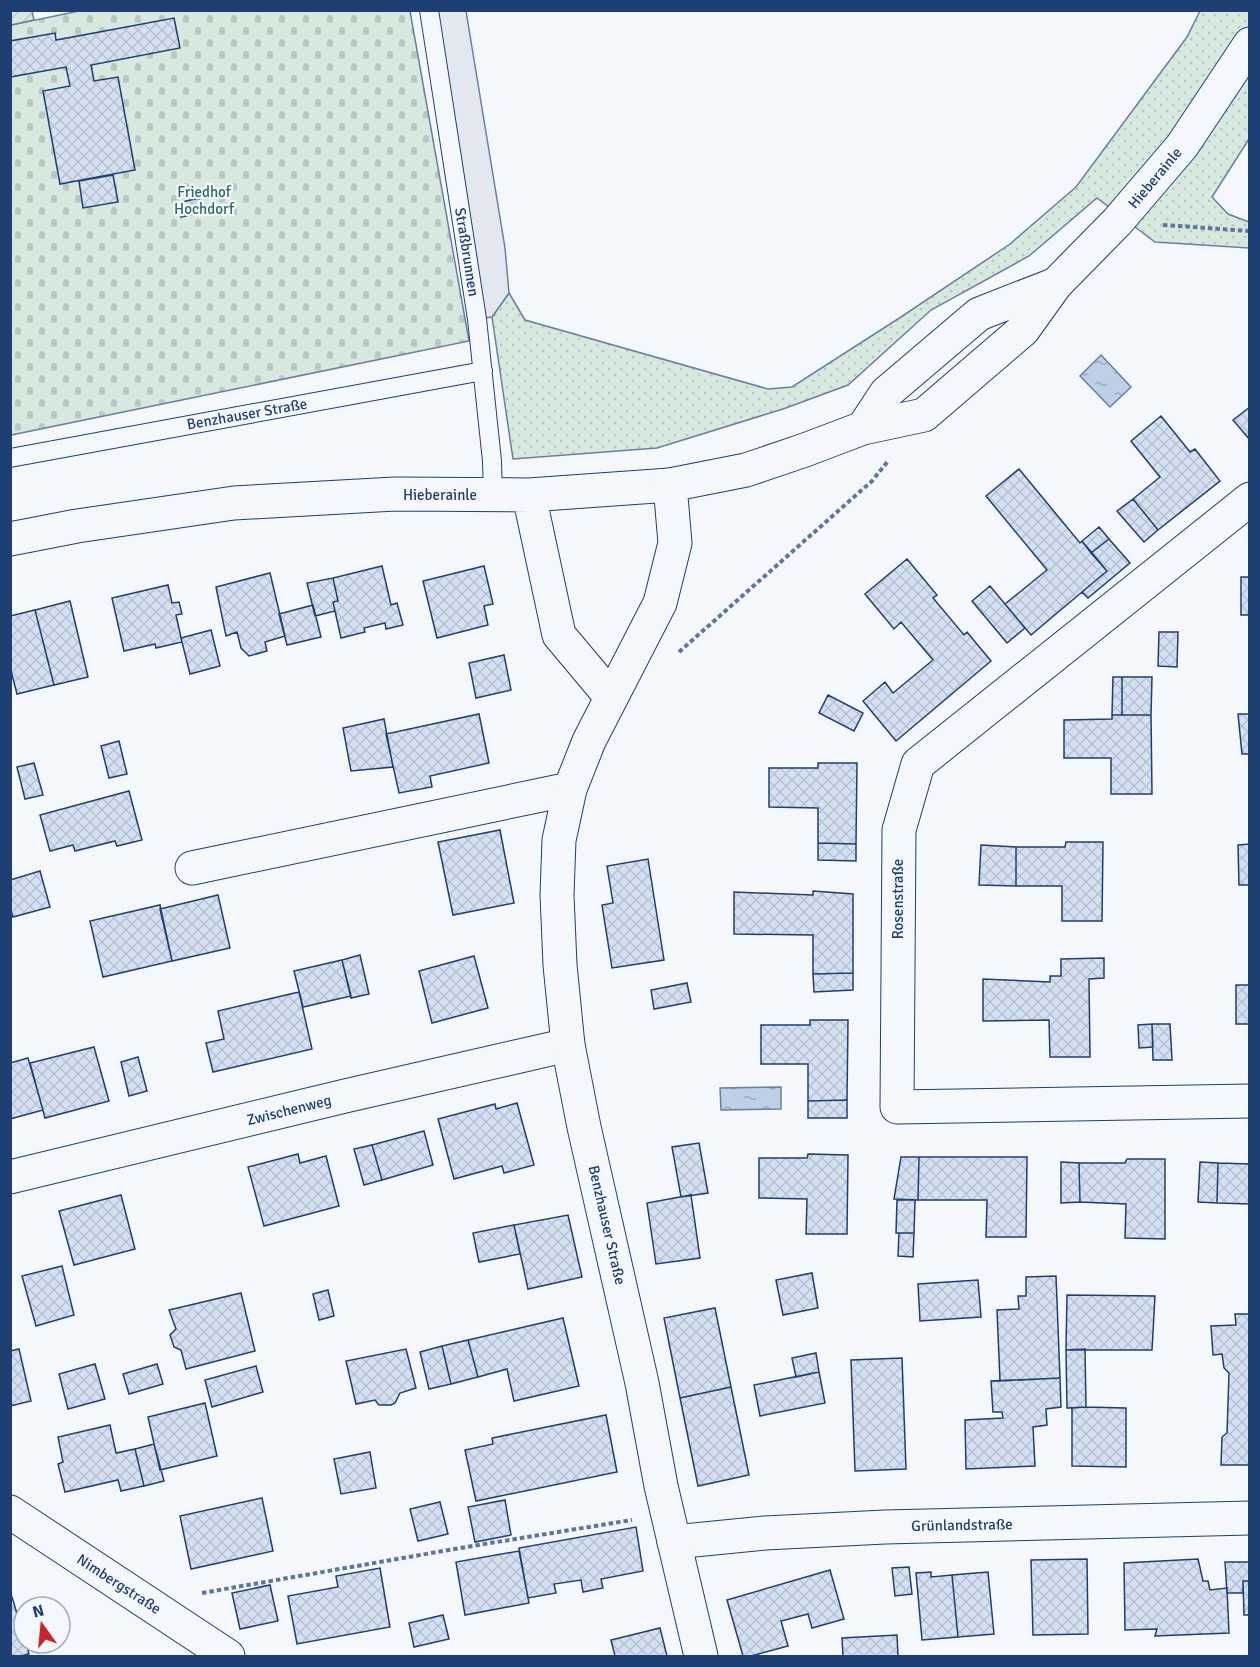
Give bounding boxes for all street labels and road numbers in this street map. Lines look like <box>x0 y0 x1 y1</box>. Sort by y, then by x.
street label: Hieberainle <box>1124 144 1186 212</box>
street label: Straßbrunnen <box>451 206 483 298</box>
street label: Benzhauser Straße <box>185 395 309 433</box>
street label: Hieberainle <box>403 486 477 504</box>
street label: Rosenstraße <box>889 859 907 939</box>
street label: Zwischenweg <box>245 1091 333 1129</box>
street label: Benzhauser Straße <box>585 1164 629 1286</box>
street label: Grünlandstraße <box>911 1515 1013 1535</box>
street label: Nimbergstraße <box>74 1550 164 1618</box>

